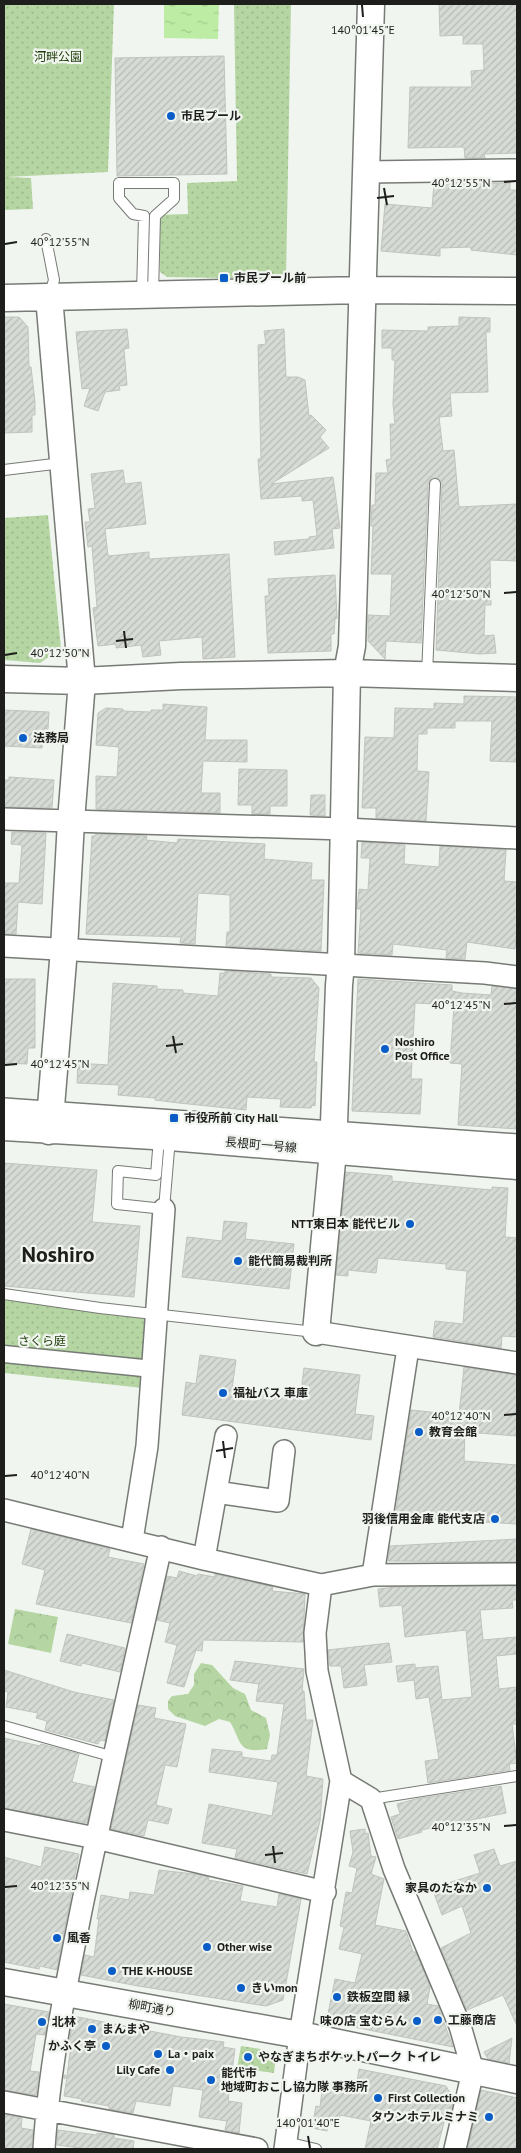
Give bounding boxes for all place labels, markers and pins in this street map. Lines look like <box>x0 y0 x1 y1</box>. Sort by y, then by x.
place label: 市民プール <box>181 108 241 123</box>
marker: 市民プール <box>165 110 177 122</box>
place label: 市民プール前 <box>234 270 306 285</box>
marker: 市民プール前 <box>218 272 230 284</box>
place label: 法務局 <box>33 730 69 745</box>
marker: 法務局 <box>17 732 29 744</box>
place label: Noshiro Post Office <box>395 1034 450 1063</box>
marker: Noshiro Post Office <box>379 1043 391 1055</box>
place label: 市役所前 City Hall <box>184 1110 279 1125</box>
marker: 市役所前 City Hall <box>168 1112 180 1124</box>
place label: NTT東日本 能代ビル <box>291 1216 400 1231</box>
marker: NTT東日本 能代ビル <box>404 1218 416 1230</box>
place label: 能代簡易裁判所 <box>248 1253 332 1268</box>
marker: 能代簡易裁判所 <box>232 1255 244 1267</box>
place label: 福祉バス 車庫 <box>233 1385 308 1400</box>
marker: 福祉バス 車庫 <box>217 1387 229 1399</box>
place label: 教育会館 <box>429 1424 477 1439</box>
marker: 教育会館 <box>413 1426 425 1438</box>
place label: 羽後信用金庫 能代支店 <box>362 1511 485 1526</box>
marker: 羽後信用金庫 能代支店 <box>489 1513 501 1525</box>
place label: 家具のたなか <box>405 1880 477 1895</box>
marker: 家具のたなか <box>481 1882 493 1894</box>
place label: 風香 <box>67 1930 91 1945</box>
marker: 風香 <box>51 1932 63 1944</box>
place label: Other wise <box>217 1939 272 1954</box>
marker: Other wise <box>201 1941 213 1953</box>
place label: THE K-HOUSE <box>122 1963 193 1978</box>
marker: THE K-HOUSE <box>106 1965 118 1977</box>
place label: きいmon <box>251 1980 298 1995</box>
marker: きいmon <box>235 1982 247 1994</box>
place label: 鉄板空間 縁 <box>346 1989 410 2004</box>
marker: 鉄板空間 縁 <box>331 1991 343 2003</box>
place label: 工藤商店 <box>448 2012 496 2027</box>
place label: 味の店 宝むらん <box>320 2013 407 2028</box>
place label: 北林 <box>52 2014 76 2029</box>
marker: 工藤商店 <box>432 2014 444 2026</box>
marker: 味の店 宝むらん <box>411 2015 423 2027</box>
marker: 北林 <box>36 2016 48 2028</box>
place label: まんまや <box>102 2021 150 2036</box>
marker: まんまや <box>86 2023 98 2035</box>
place label: かふく亭 <box>48 2038 96 2053</box>
marker: かふく亭 <box>100 2040 112 2052</box>
place label: La・paix <box>168 2046 215 2061</box>
marker: La・paix <box>152 2048 164 2060</box>
place label: やなぎまちポケットパーク トイレ <box>258 2049 441 2064</box>
marker: やなぎまちポケットパーク トイレ <box>242 2051 254 2063</box>
place label: Lily Cafe <box>116 2062 160 2077</box>
marker: Lily Cafe <box>164 2064 176 2076</box>
place label: 能代市 地域町おこし協力隊 事務所 <box>221 2065 368 2094</box>
marker: 能代市 地域町おこし協力隊 事務所 <box>205 2074 217 2086</box>
place label: First Collection <box>388 2090 465 2105</box>
marker: First Collection <box>372 2092 384 2104</box>
place label: タウンホテルミナミ <box>371 2109 479 2124</box>
marker: タウンホテルミナミ <box>483 2111 495 2123</box>

